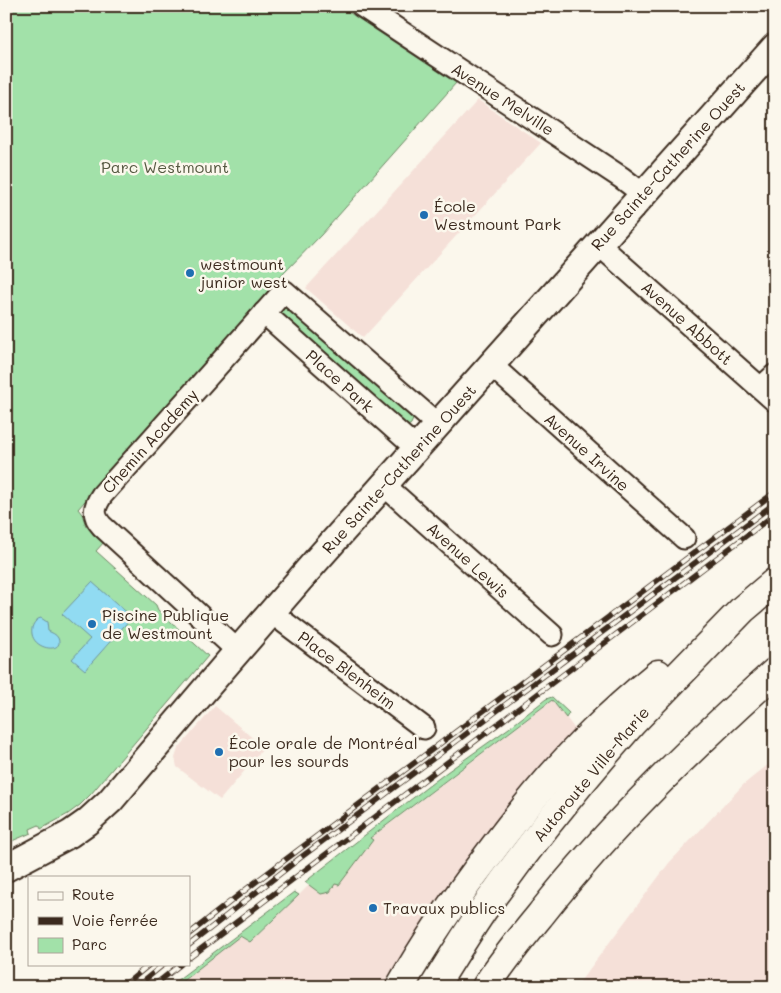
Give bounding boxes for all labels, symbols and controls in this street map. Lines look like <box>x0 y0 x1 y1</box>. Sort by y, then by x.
street label: Avenue Melville <box>448 58 559 140</box>
street label: Rue Sainte-Catherine Ouest <box>586 77 749 255</box>
park label: Parc Westmount <box>101 156 229 177</box>
place label: École Westmount Park <box>434 195 561 234</box>
marker: École Westmount Park <box>418 209 430 221</box>
place label: westmount junior west <box>198 253 288 292</box>
marker: westmount junior west <box>184 267 196 279</box>
street label: Avenue Abbott <box>637 276 737 369</box>
street label: Place Park <box>302 345 379 417</box>
street label: Rue Sainte-Catherine Ouest <box>317 380 480 558</box>
street label: Chemin Academy <box>97 384 202 497</box>
street label: Avenue Irvine <box>540 408 634 495</box>
street label: Avenue Lewis <box>423 517 514 602</box>
place label: Piscine Publique de Westmount <box>102 604 229 643</box>
marker: Piscine Publique de Westmount <box>86 618 98 630</box>
street label: Place Blenheim <box>294 626 401 713</box>
street label: Autoroute Ville-Marie <box>528 702 653 846</box>
place label: École orale de Montréal pour les sourds <box>229 732 418 771</box>
marker: École orale de Montréal pour les sourds <box>213 746 225 758</box>
legend <box>28 876 190 966</box>
text: Route <box>72 884 115 904</box>
place label: Travaux publics <box>383 897 505 918</box>
marker: Travaux publics <box>367 902 379 914</box>
text: Voie ferrée <box>72 910 158 930</box>
text: Parc <box>72 934 107 954</box>

